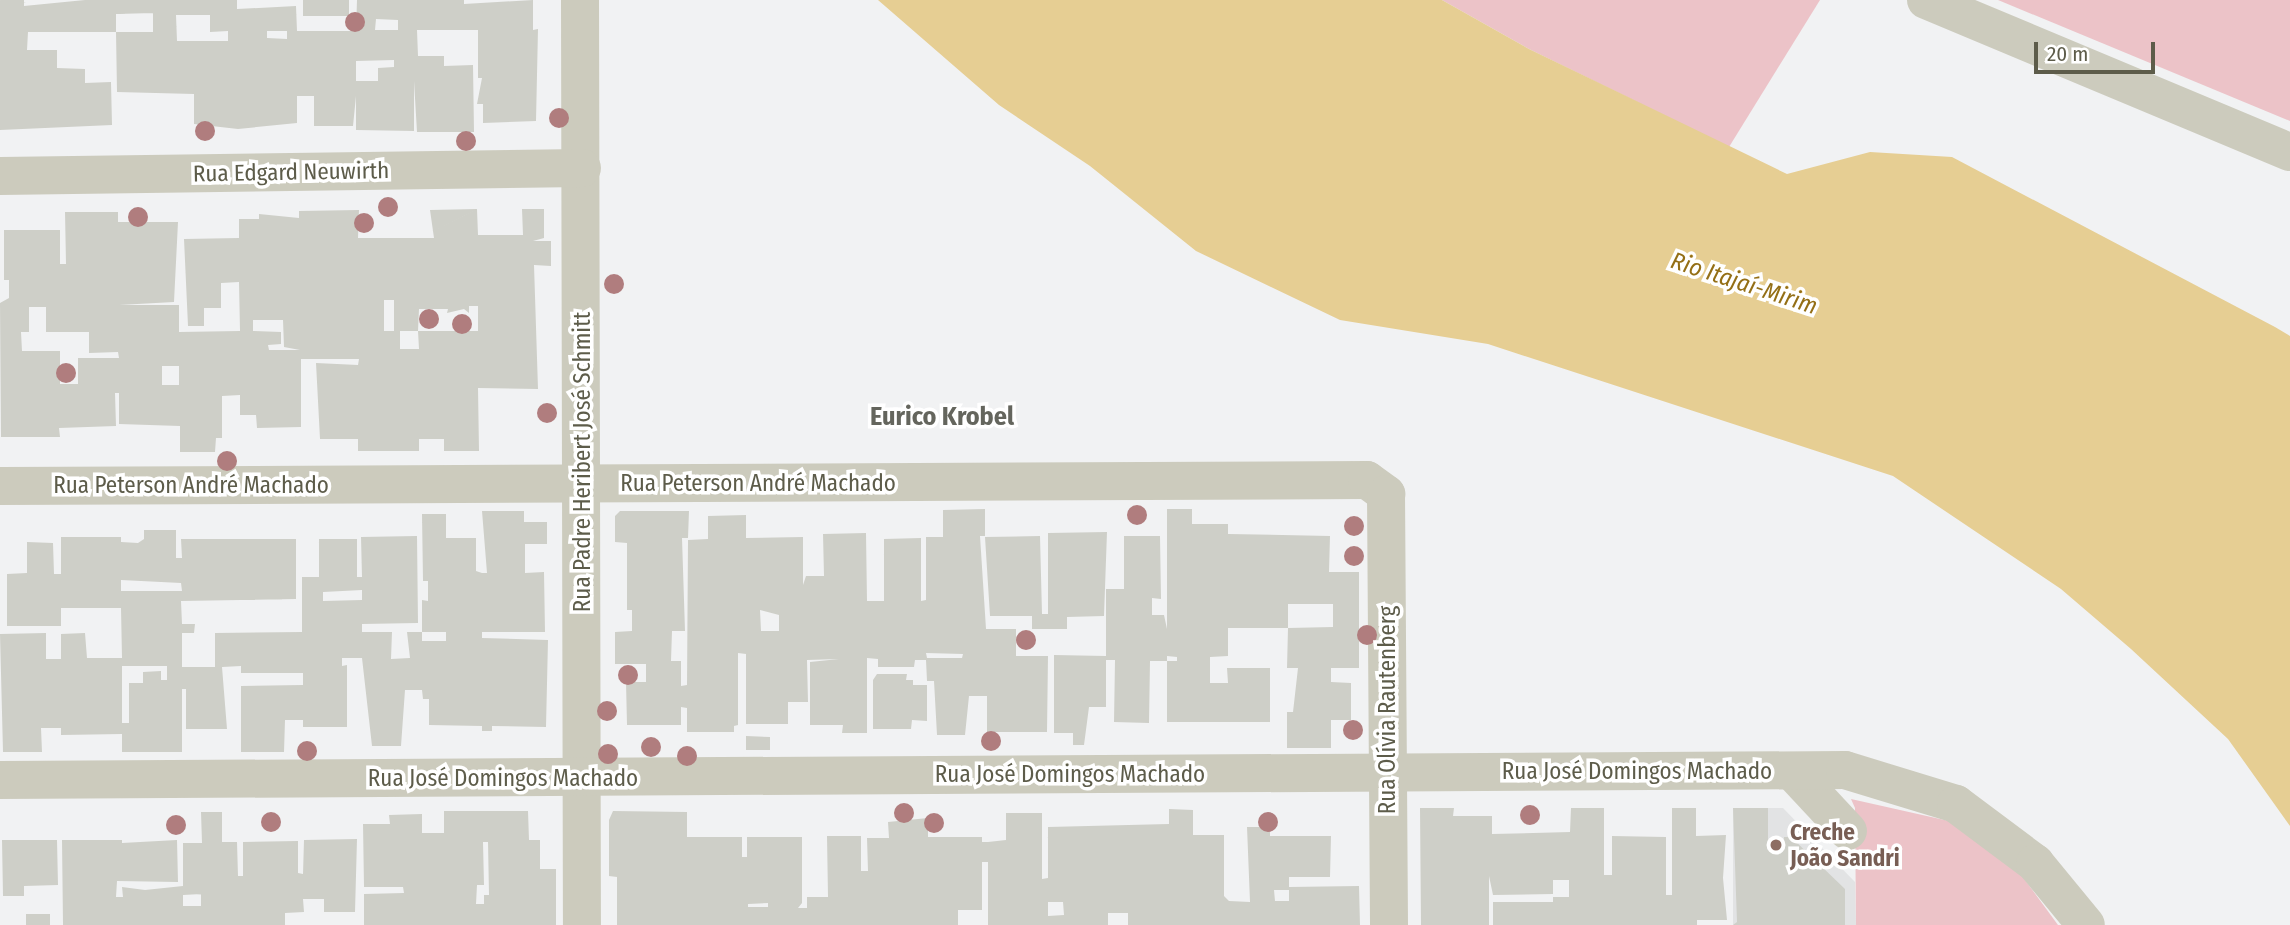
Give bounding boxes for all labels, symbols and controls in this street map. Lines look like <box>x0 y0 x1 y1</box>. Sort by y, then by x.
scale bar <box>2038 28 2159 72</box>
text: 20 m <box>2047 41 2088 67</box>
street label: Rua Edgard Neuwirth <box>193 156 389 188</box>
water label: Rio Itajaí-Mirim <box>1667 247 1821 321</box>
street label: Rua Padre Heribert José Schmitt <box>568 312 596 612</box>
district label: Eurico Krobel <box>870 401 1014 433</box>
street label: Rua Peterson André Machado <box>620 469 896 497</box>
street label: Rua Peterson André Machado <box>53 471 329 499</box>
street label: Rua Olívia Rautenberg <box>1373 606 1401 814</box>
street label: Rua José Domingos Machado <box>1502 757 1772 785</box>
street label: Rua José Domingos Machado <box>935 760 1205 788</box>
street label: Rua José Domingos Machado <box>368 764 638 792</box>
place label: Creche João Sandri <box>1790 818 1900 872</box>
marker: Creche João Sandri <box>1768 837 1784 853</box>

